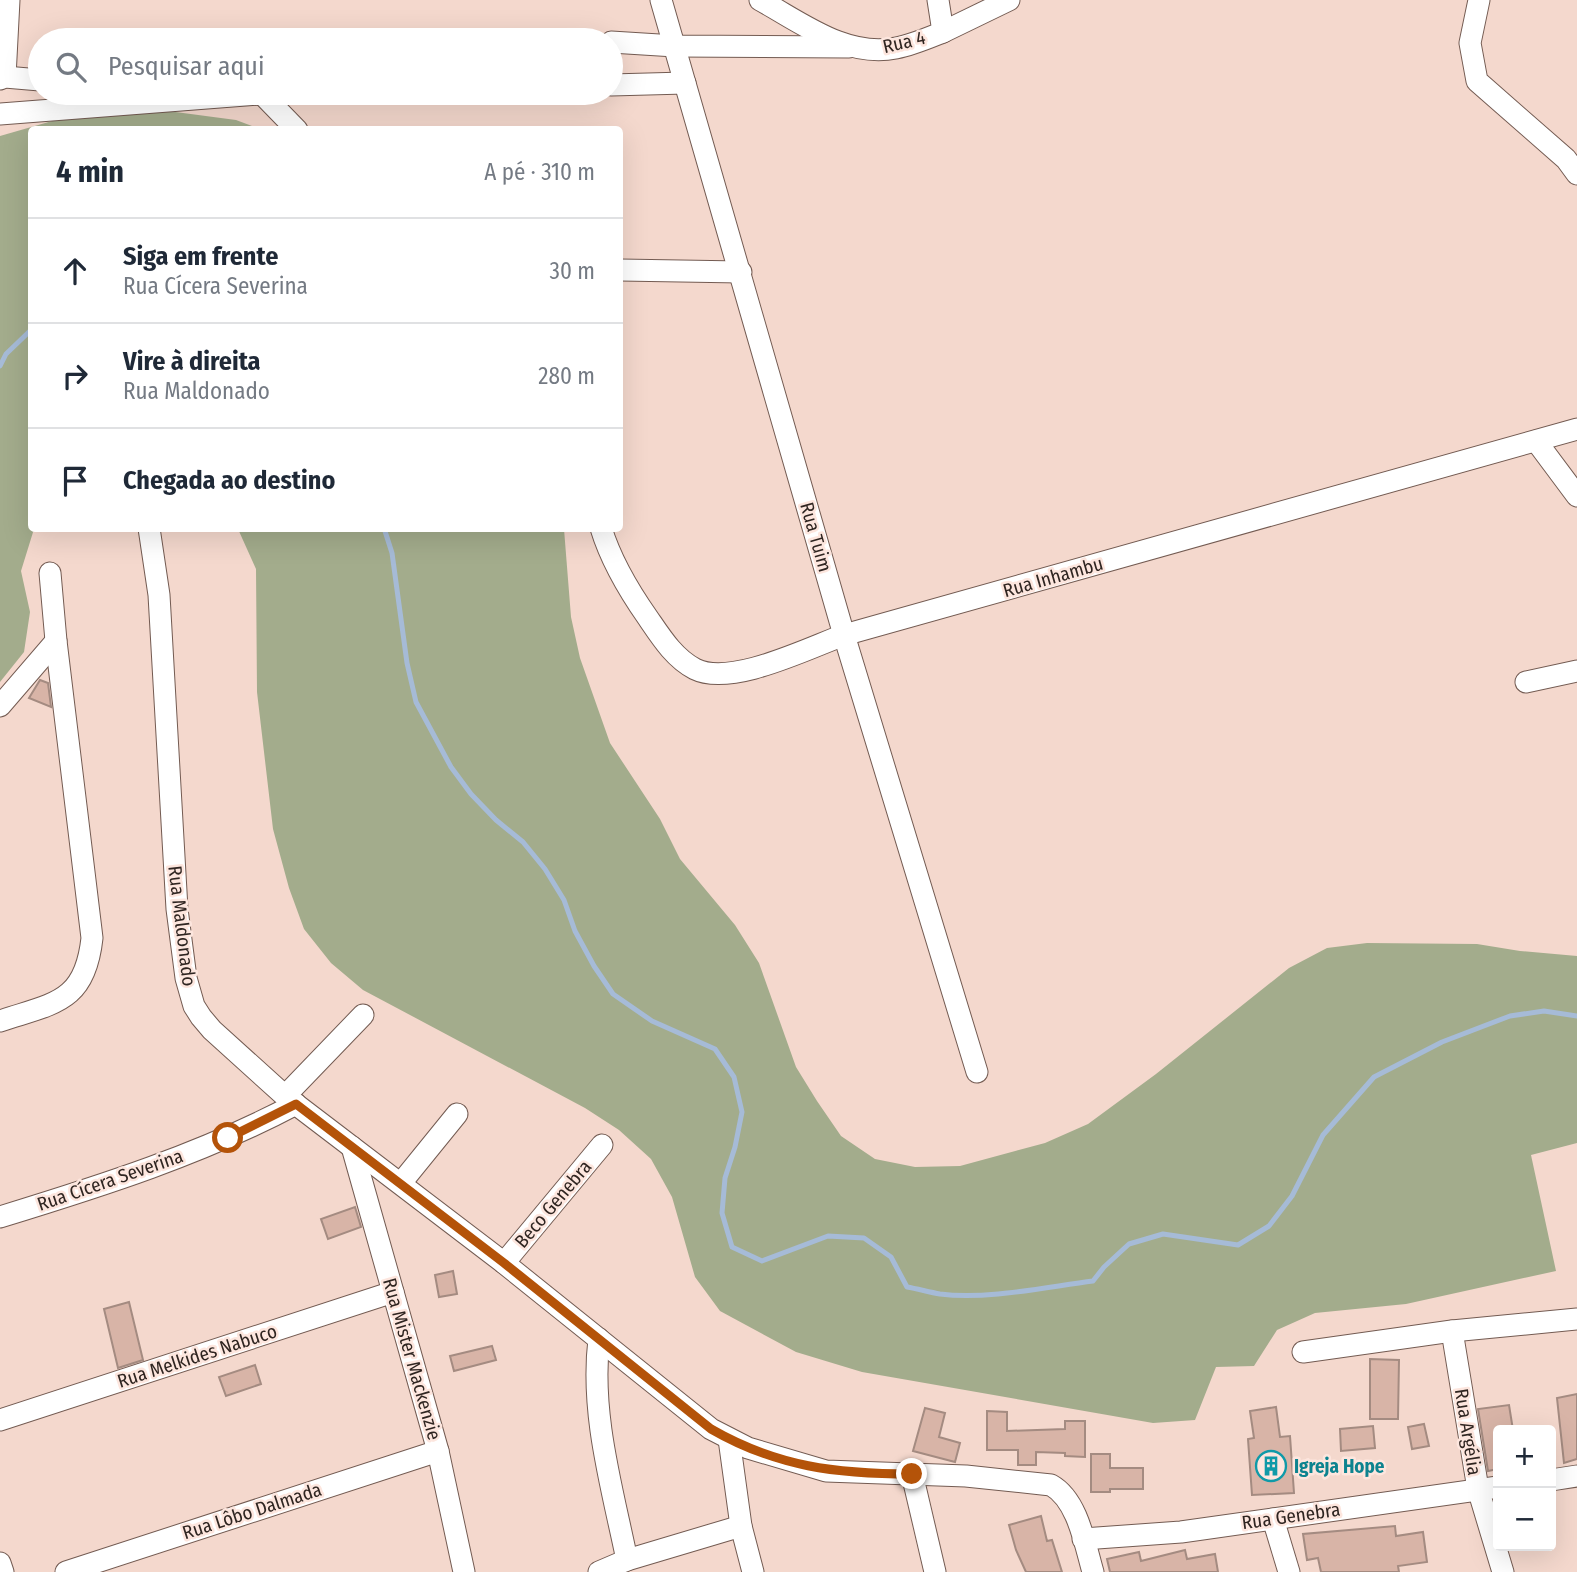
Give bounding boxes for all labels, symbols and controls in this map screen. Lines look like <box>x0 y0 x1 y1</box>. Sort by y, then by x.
street label: Rua 4 <box>880 26 928 58</box>
search box <box>28 28 623 105</box>
icon: search <box>52 48 90 86</box>
text: Pesquisar aqui <box>108 51 265 82</box>
text: 4 min <box>56 154 124 190</box>
text: A pé · 310 m <box>484 158 595 186</box>
text: Siga em frente <box>123 241 278 272</box>
icon: ahead <box>56 252 94 290</box>
text: 30 m <box>550 257 595 285</box>
text: Rua Cícera Severina <box>123 272 308 300</box>
text: Vire à direita <box>123 346 261 377</box>
icon: right <box>56 357 94 395</box>
text: 280 m <box>538 362 595 390</box>
text: Rua Maldonado <box>123 377 270 405</box>
icon: arrive <box>56 462 94 500</box>
text: Chegada ao destino <box>123 465 335 496</box>
street label: Rua Tuim <box>795 499 837 575</box>
street label: Rua Inhambu <box>1000 552 1106 602</box>
street label: Rua Maldonado <box>163 864 201 988</box>
route start <box>212 1122 243 1153</box>
street label: Rua Cícera Severina <box>34 1144 186 1216</box>
street label: Beco Genebra <box>510 1156 596 1252</box>
street label: Rua Mister Mackenzie <box>378 1275 446 1443</box>
street label: Rua Melkides Nabuco <box>114 1319 280 1393</box>
street label: Rua Argélia <box>1450 1387 1486 1477</box>
map controls <box>1493 1425 1556 1551</box>
button: + <box>1493 1425 1556 1488</box>
building icon: Igreja Hope <box>1254 1449 1288 1483</box>
place label: Igreja Hope <box>1294 1455 1385 1478</box>
route end <box>896 1458 927 1489</box>
street label: Rua Lôbo Dalmada <box>179 1478 325 1544</box>
button: − <box>1493 1488 1556 1551</box>
street label: Rua Genebra <box>1240 1498 1342 1534</box>

